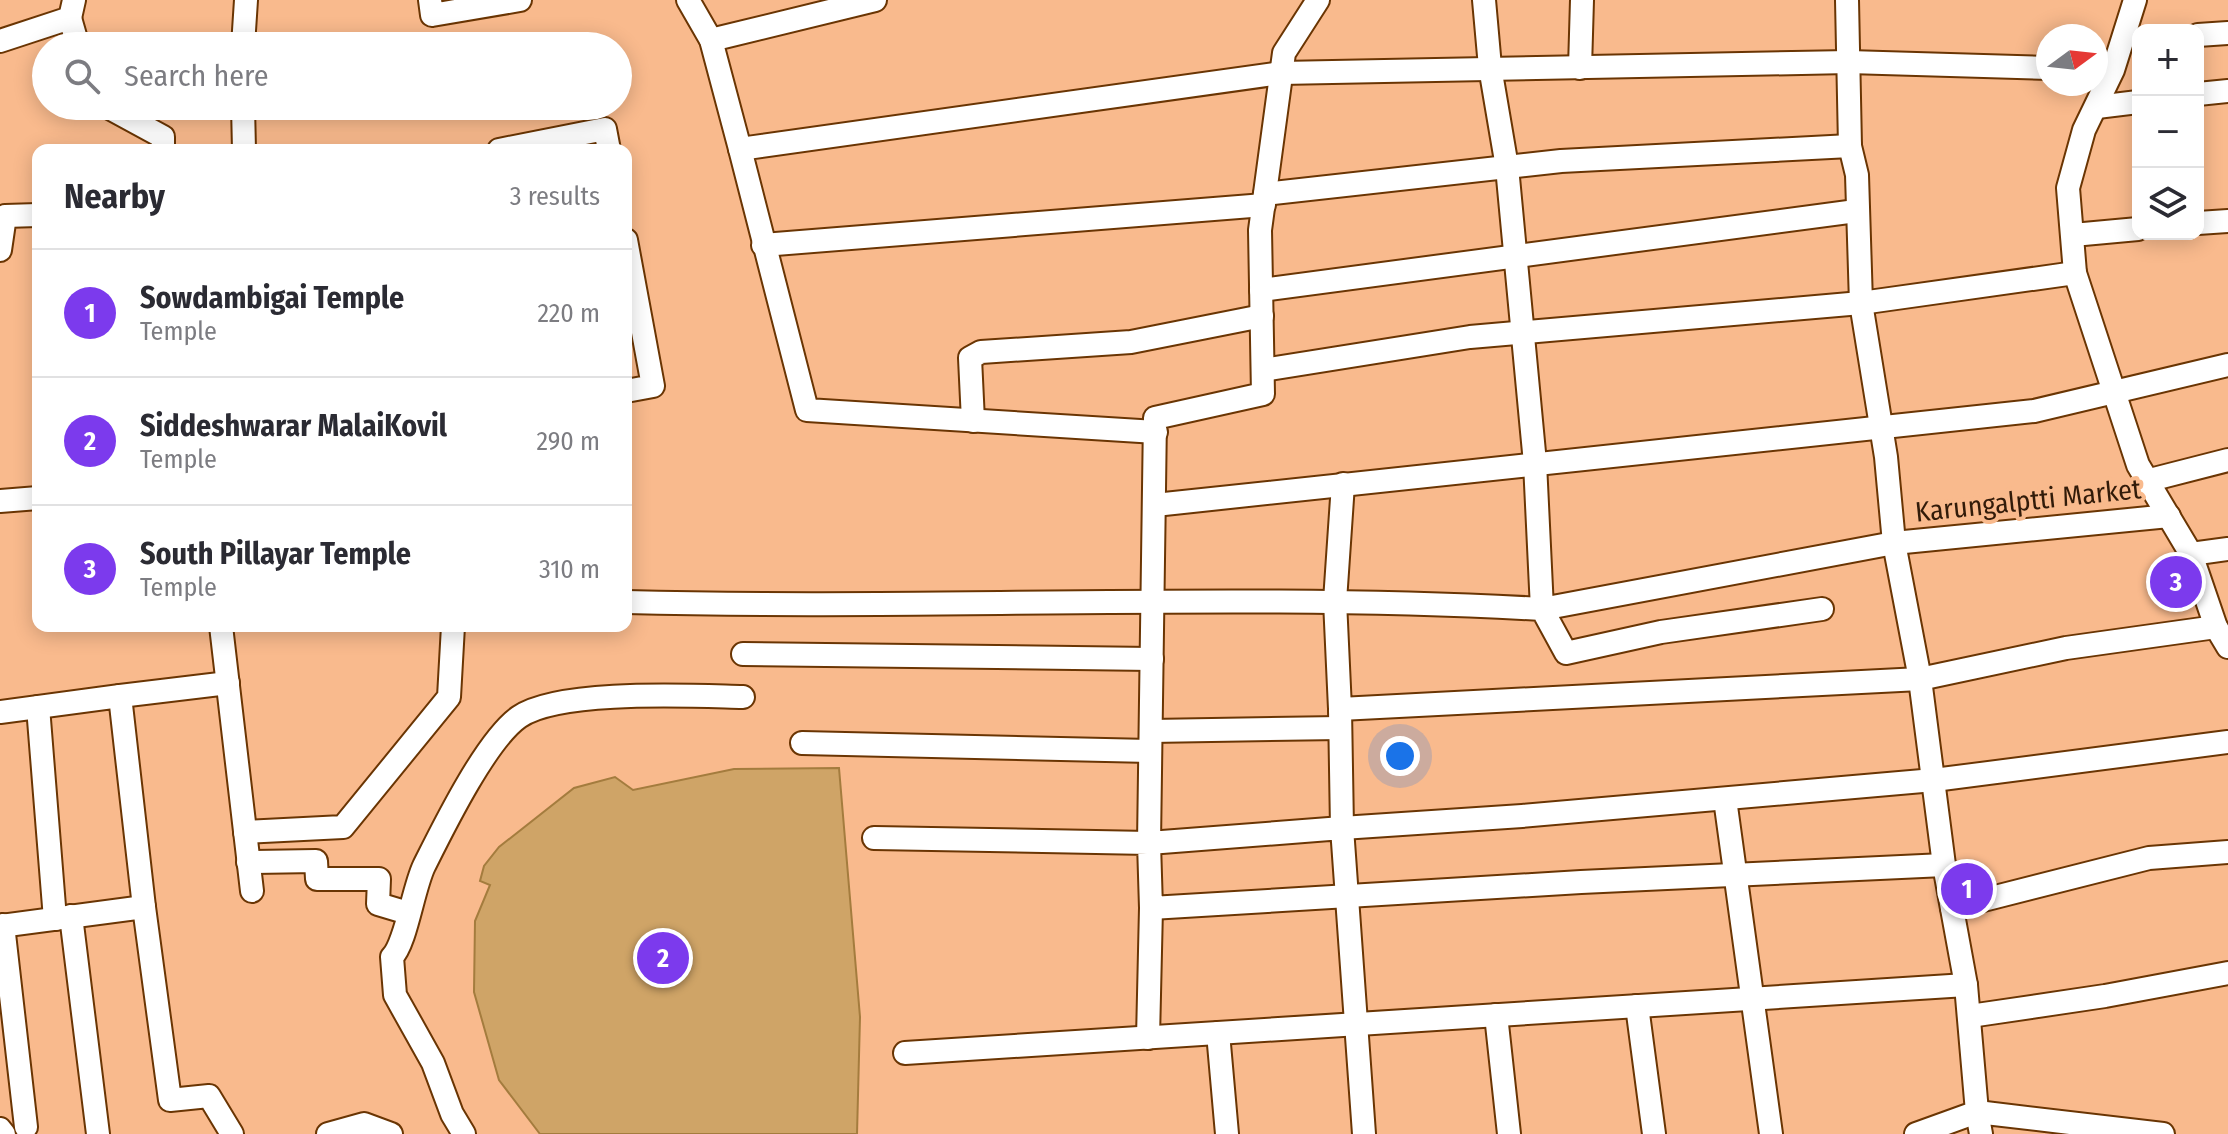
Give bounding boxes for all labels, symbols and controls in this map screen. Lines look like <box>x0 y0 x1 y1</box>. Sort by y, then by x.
north arrow <box>2036 24 2108 96</box>
map controls <box>2132 24 2204 240</box>
button: + <box>2132 24 2204 96</box>
search box <box>32 32 632 120</box>
icon: search <box>60 54 104 98</box>
text: Search here <box>124 58 269 94</box>
button: − <box>2132 96 2204 168</box>
button: layers <box>2132 168 2204 240</box>
text: Nearby <box>64 176 165 217</box>
text: 3 results <box>510 181 600 212</box>
text: Sowdambigai Temple <box>140 280 404 316</box>
text: 1 <box>85 298 96 329</box>
text: 220 m <box>537 298 600 329</box>
text: Temple <box>140 316 217 347</box>
text: Siddeshwarar MalaiKovil <box>140 408 447 444</box>
text: 2 <box>84 426 96 457</box>
text: 290 m <box>536 426 600 457</box>
text: Temple <box>140 444 217 475</box>
street label: Karungalptti Market <box>1913 472 2143 529</box>
text: South Pillayar Temple <box>140 536 411 572</box>
pin: 3 <box>2150 552 2202 612</box>
text: 3 <box>84 554 96 585</box>
text: 310 m <box>539 554 600 585</box>
text: Temple <box>140 572 217 603</box>
your location <box>1380 736 1420 776</box>
pin: 1 <box>1941 859 1993 919</box>
pin: 2 <box>637 928 689 988</box>

